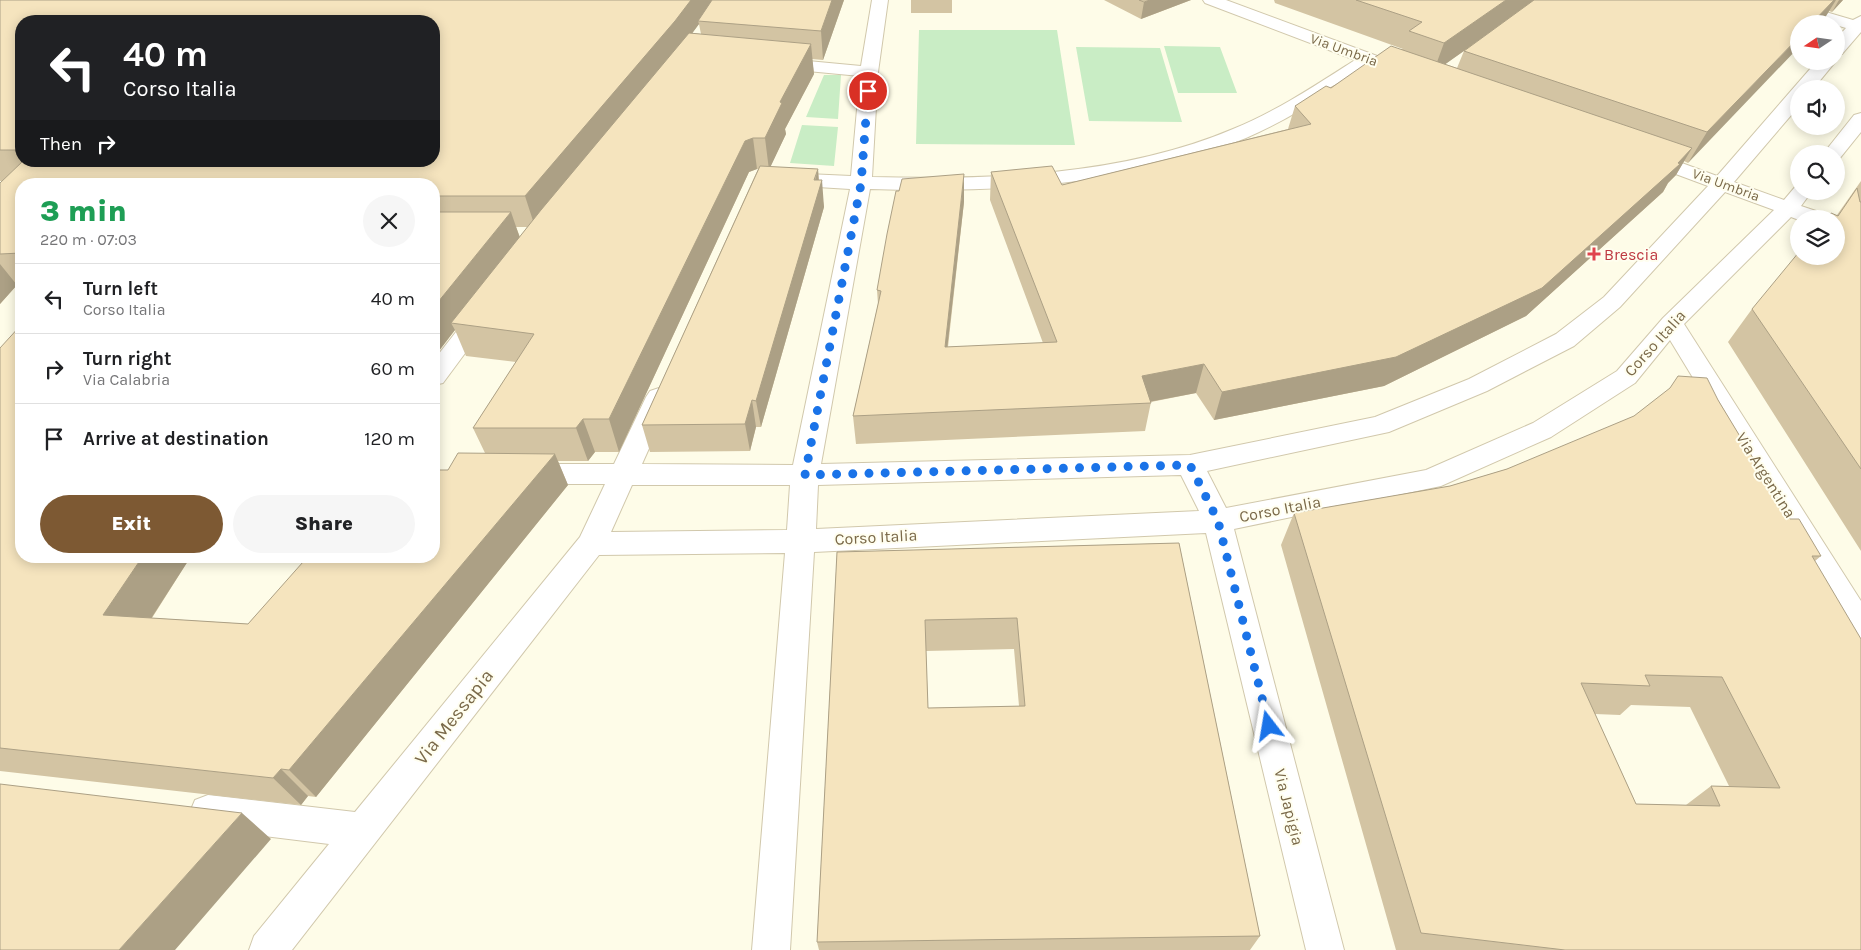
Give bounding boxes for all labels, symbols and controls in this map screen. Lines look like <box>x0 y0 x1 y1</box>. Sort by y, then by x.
north arrow <box>1790 15 1845 70</box>
map controls <box>1790 15 1845 265</box>
street label: Via Umbria <box>1308 30 1380 70</box>
text: 40 m <box>123 34 208 75</box>
icon: left <box>40 35 105 100</box>
pin <box>847 70 889 112</box>
text: Corso Italia <box>123 76 237 102</box>
icon: arrive <box>854 77 882 105</box>
button: sound <box>1790 80 1845 135</box>
icon: right <box>92 130 120 158</box>
text: Then <box>40 133 82 155</box>
button: search <box>1790 145 1845 200</box>
street label: Via Umbria <box>1690 165 1762 205</box>
text: 3 min <box>40 193 127 229</box>
button: close <box>363 195 415 247</box>
button: layers <box>1790 210 1845 265</box>
text: 220 m · 07:03 <box>40 230 137 249</box>
place label: Brescia <box>1604 245 1658 264</box>
marker: Brescia <box>1588 248 1600 260</box>
text: Turn left <box>83 278 158 300</box>
icon: left <box>40 285 68 313</box>
text: 40 m <box>371 288 415 310</box>
text: Corso Italia <box>83 300 166 319</box>
street label: Corso Italia <box>1620 306 1690 380</box>
text: Turn right <box>83 348 172 370</box>
icon: right <box>40 355 68 383</box>
text: 60 m <box>371 358 415 380</box>
text: Via Calabria <box>83 370 170 389</box>
icon: arrive <box>40 425 68 453</box>
text: Arrive at destination <box>83 428 269 450</box>
text: 120 m <box>364 428 415 450</box>
street label: Via Argentina <box>1732 429 1800 521</box>
street label: Corso Italia <box>1238 492 1322 526</box>
button: Exit <box>40 495 223 553</box>
button: Share <box>233 495 415 553</box>
street label: Corso Italia <box>834 525 918 549</box>
street label: Via Messapia <box>410 665 498 769</box>
position arrow <box>1242 699 1294 751</box>
street label: Via Japigia <box>1270 767 1308 847</box>

